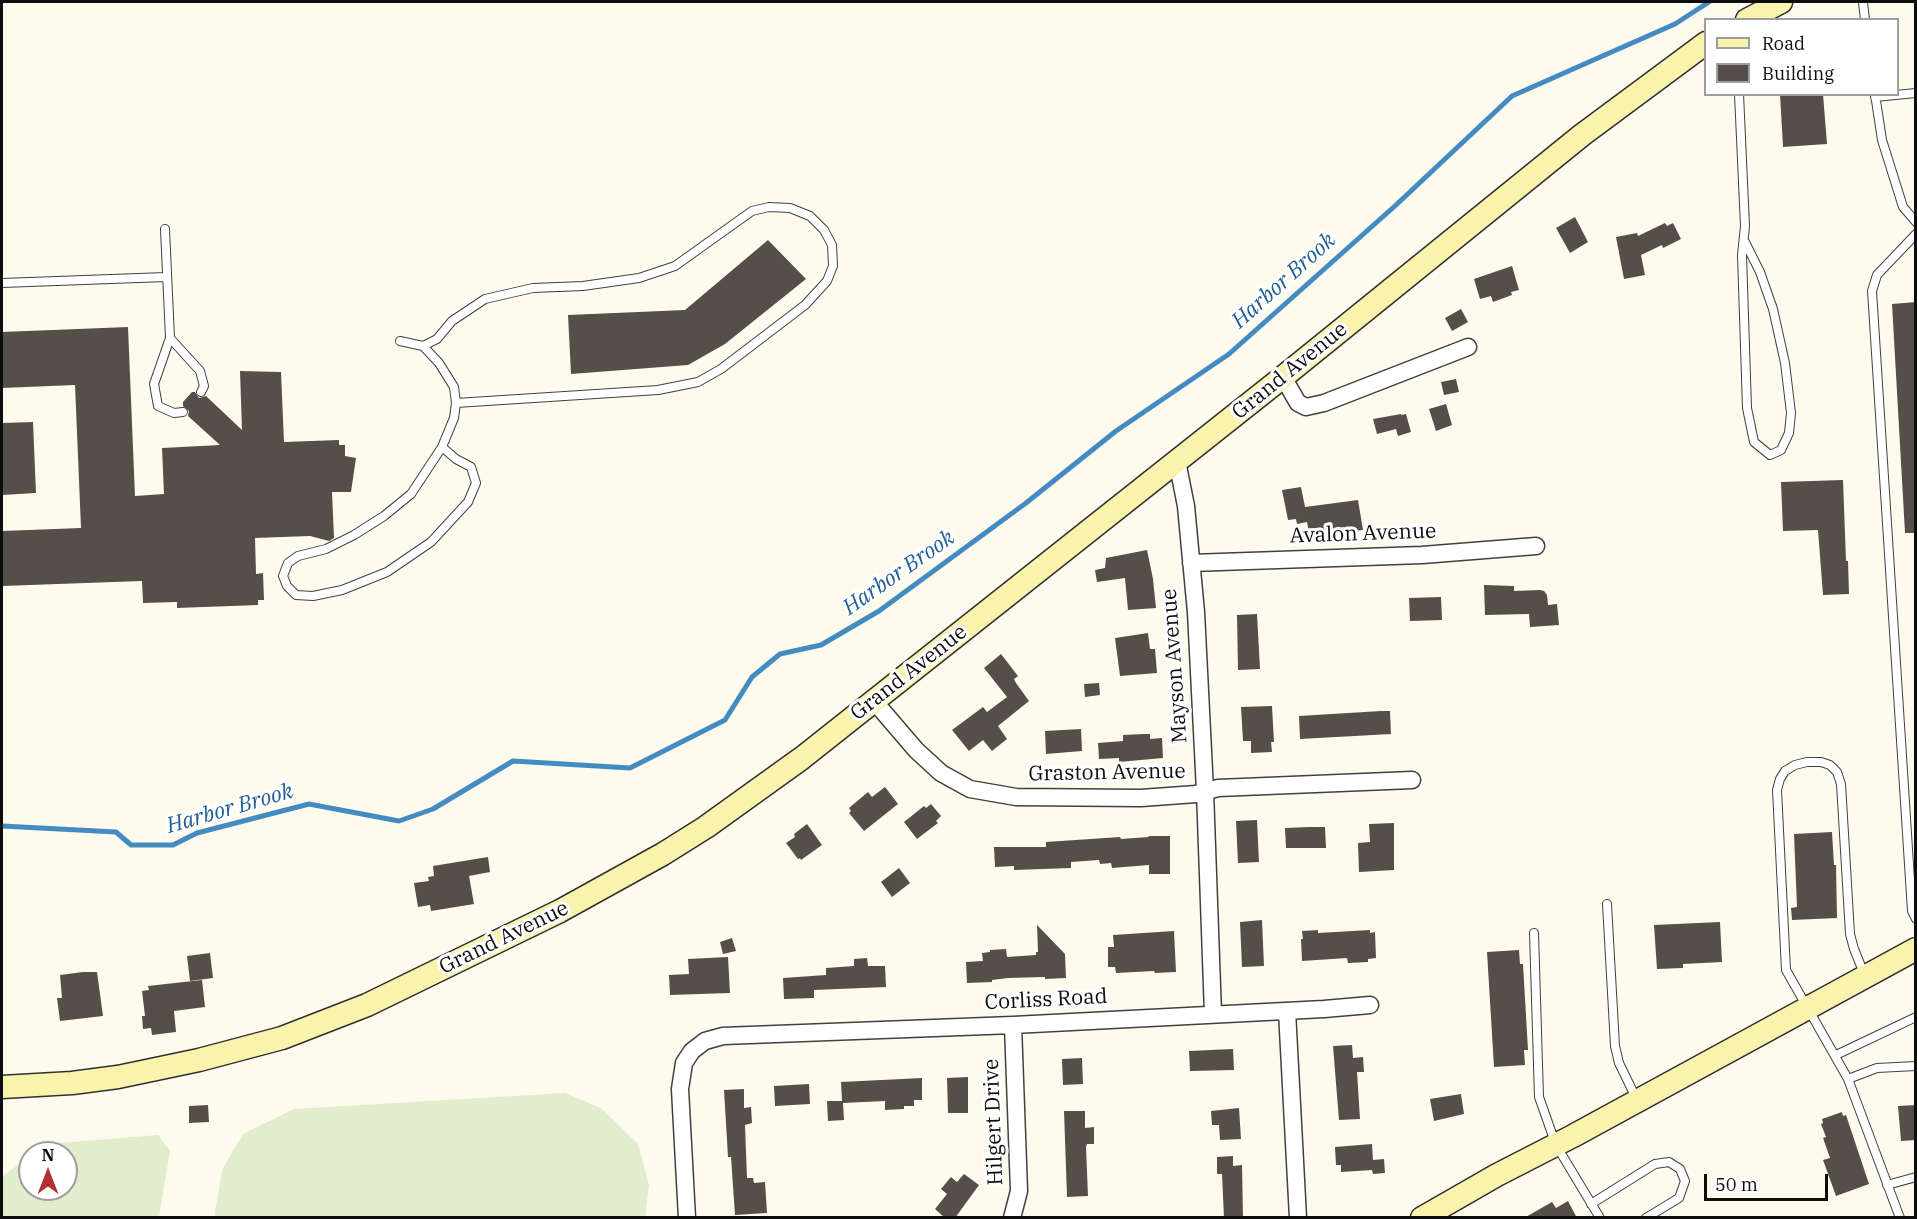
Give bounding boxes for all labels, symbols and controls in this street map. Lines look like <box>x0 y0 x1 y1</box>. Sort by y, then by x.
legend <box>1704 18 1899 96</box>
text: Road <box>1762 32 1805 55</box>
text: Building <box>1762 62 1834 85</box>
water label: Harbor Brook <box>1227 228 1341 334</box>
street label: Grand Avenue <box>1227 317 1353 425</box>
street label: Avalon Avenue <box>1289 519 1437 549</box>
water label: Harbor Brook <box>838 525 960 621</box>
street label: Mayson Avenue <box>1157 588 1193 744</box>
street label: Grand Avenue <box>846 620 972 726</box>
street label: Graston Avenue <box>1028 759 1186 787</box>
water label: Harbor Brook <box>164 778 296 840</box>
street label: Grand Avenue <box>435 896 573 980</box>
street label: Corliss Road <box>984 984 1108 1016</box>
street label: Hilgert Drive <box>979 1058 1009 1186</box>
north arrow <box>18 1141 78 1201</box>
text: N <box>42 1145 54 1165</box>
scale bar <box>1707 1162 1832 1200</box>
text: 50 m <box>1715 1173 1758 1196</box>

